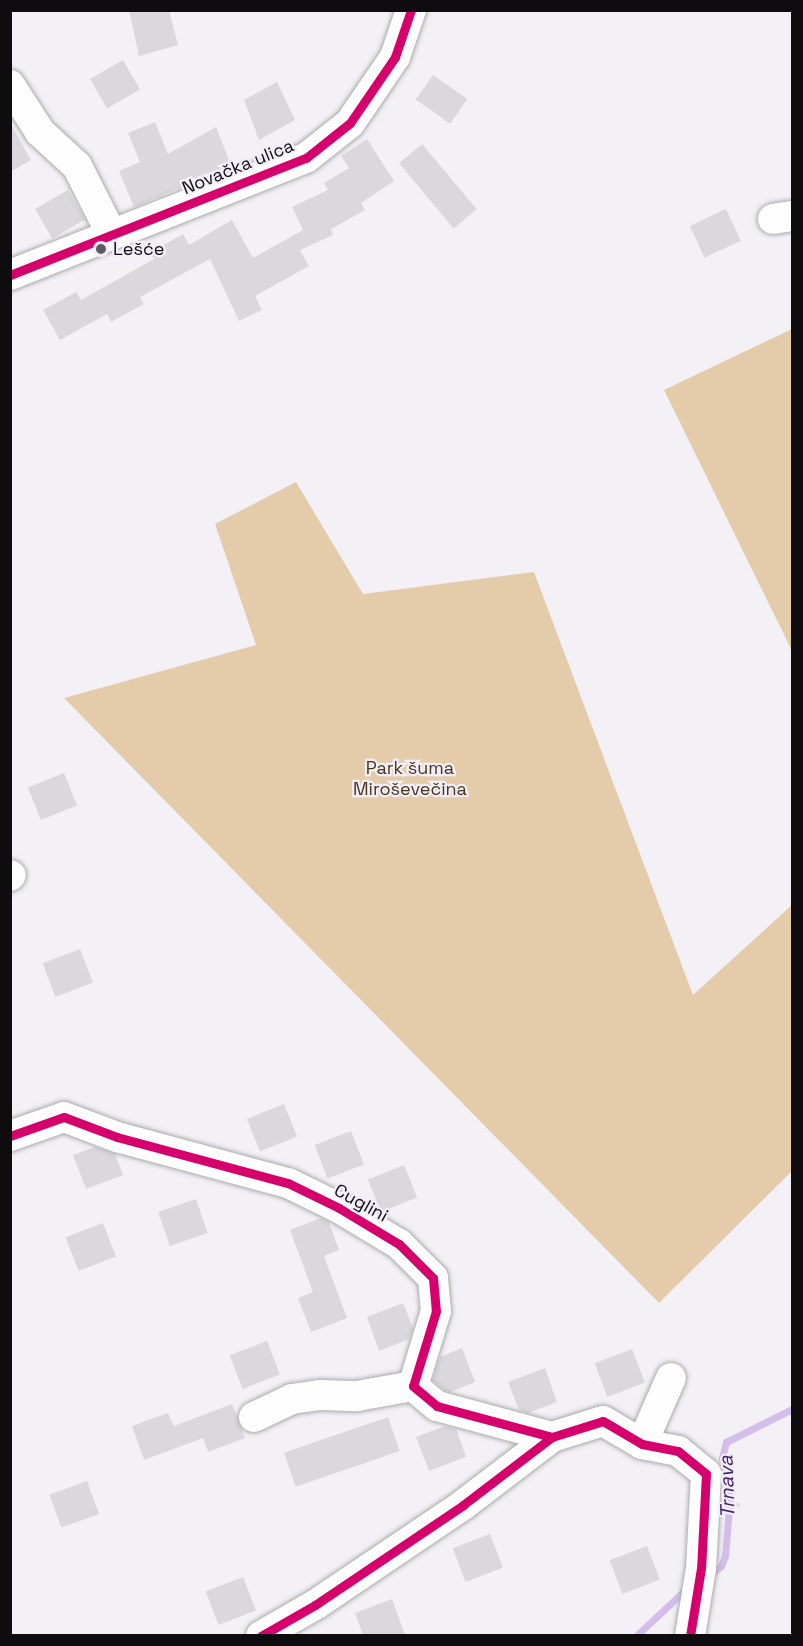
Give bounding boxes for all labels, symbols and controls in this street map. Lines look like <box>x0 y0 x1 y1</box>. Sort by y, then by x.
street label: Novačka ulica <box>179 135 297 199</box>
place label: Lešće <box>113 238 164 260</box>
marker: Lešće <box>94 242 108 256</box>
park label: Park šuma Miroševečina <box>353 758 467 800</box>
street label: Cuglini <box>330 1179 392 1227</box>
water label: Trnava <box>714 1455 740 1519</box>

